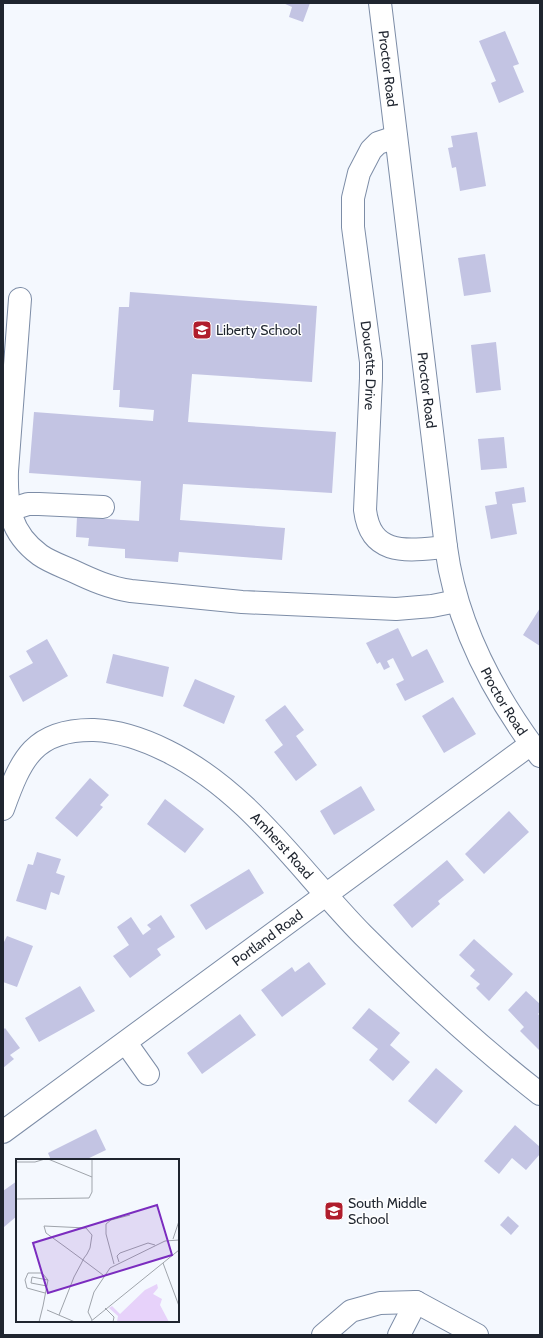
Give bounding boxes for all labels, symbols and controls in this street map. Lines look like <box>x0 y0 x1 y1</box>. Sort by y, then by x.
street label: Proctor Road <box>374 29 401 108</box>
school or university icon: Liberty School <box>191 319 213 341</box>
street label: Doucette Drive <box>357 320 380 411</box>
place label: Liberty School <box>216 321 302 339</box>
street label: Proctor Road <box>413 351 441 429</box>
street label: Proctor Road <box>477 664 531 739</box>
street label: Amherst Road <box>247 808 317 883</box>
street label: Portland Road <box>228 906 306 970</box>
inset map <box>16 1159 179 1322</box>
place label: South Middle School <box>348 1194 427 1228</box>
school or university icon: South Middle School <box>323 1200 345 1222</box>

